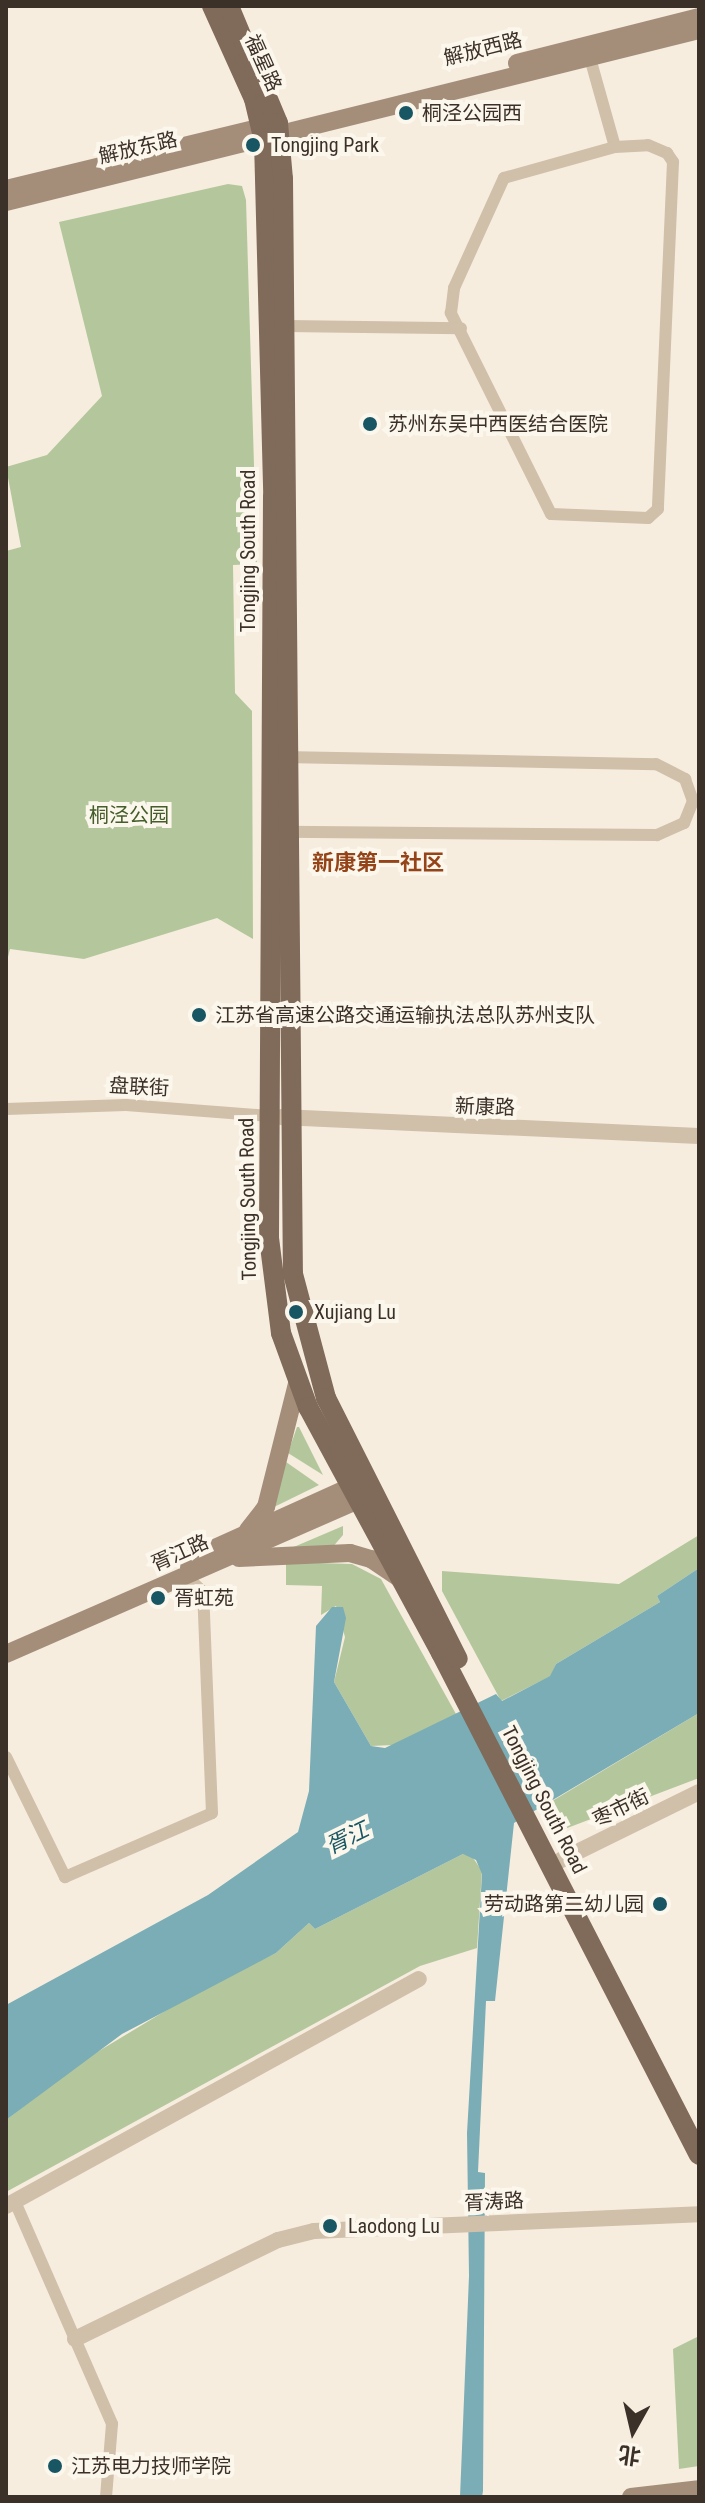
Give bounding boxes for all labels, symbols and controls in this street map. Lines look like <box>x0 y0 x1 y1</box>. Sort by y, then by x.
street label: 解放西路 <box>441 28 525 70</box>
street label: 福星路 <box>240 31 286 95</box>
place label: 桐泾公园西 <box>422 101 522 125</box>
marker: 桐泾公园西 <box>397 104 415 122</box>
street label: 解放东路 <box>96 127 180 169</box>
place label: Tongjing Park <box>271 133 379 157</box>
marker: Tongjing Park <box>242 134 264 156</box>
place label: 苏州东吴中西医结合医院 <box>388 412 608 436</box>
marker: 苏州东吴中西医结合医院 <box>359 413 381 435</box>
street label: Tongjing South Road <box>236 470 260 632</box>
park label: 桐泾公园 <box>89 803 169 827</box>
district label: 新康第一社区 <box>312 850 444 876</box>
place label: 江苏省高速公路交通运输执法总队苏州支队 <box>215 1003 595 1027</box>
marker: 江苏省高速公路交通运输执法总队苏州支队 <box>190 1006 208 1024</box>
street label: 盘联街 <box>108 1073 170 1101</box>
street label: 新康路 <box>455 1094 515 1120</box>
street label: Tongjing South Road <box>235 1117 261 1281</box>
place label: Xujiang Lu <box>314 1300 396 1324</box>
marker: Xujiang Lu <box>285 1301 307 1323</box>
street label: 胥江路 <box>148 1530 212 1576</box>
place label: 胥虹苑 <box>174 1586 234 1610</box>
marker: 胥虹苑 <box>149 1589 167 1607</box>
street label: Tongjing South Road <box>496 1722 592 1878</box>
street label: 枣市街 <box>589 1784 653 1832</box>
water label: 胥江 <box>321 1816 373 1860</box>
place label: 劳动路第二幼儿园 <box>484 1892 644 1916</box>
marker: 劳动路第二幼儿园 <box>651 1895 669 1913</box>
street label: 胥涛路 <box>463 2188 525 2216</box>
place label: Laodong Lu <box>348 2214 440 2238</box>
marker: Laodong Lu <box>319 2215 341 2237</box>
north arrow <box>593 2391 673 2471</box>
text: 北 <box>617 2441 642 2469</box>
place label: 江苏电力技师学院 <box>71 2454 231 2478</box>
marker: 江苏电力技师学院 <box>46 2457 64 2475</box>

